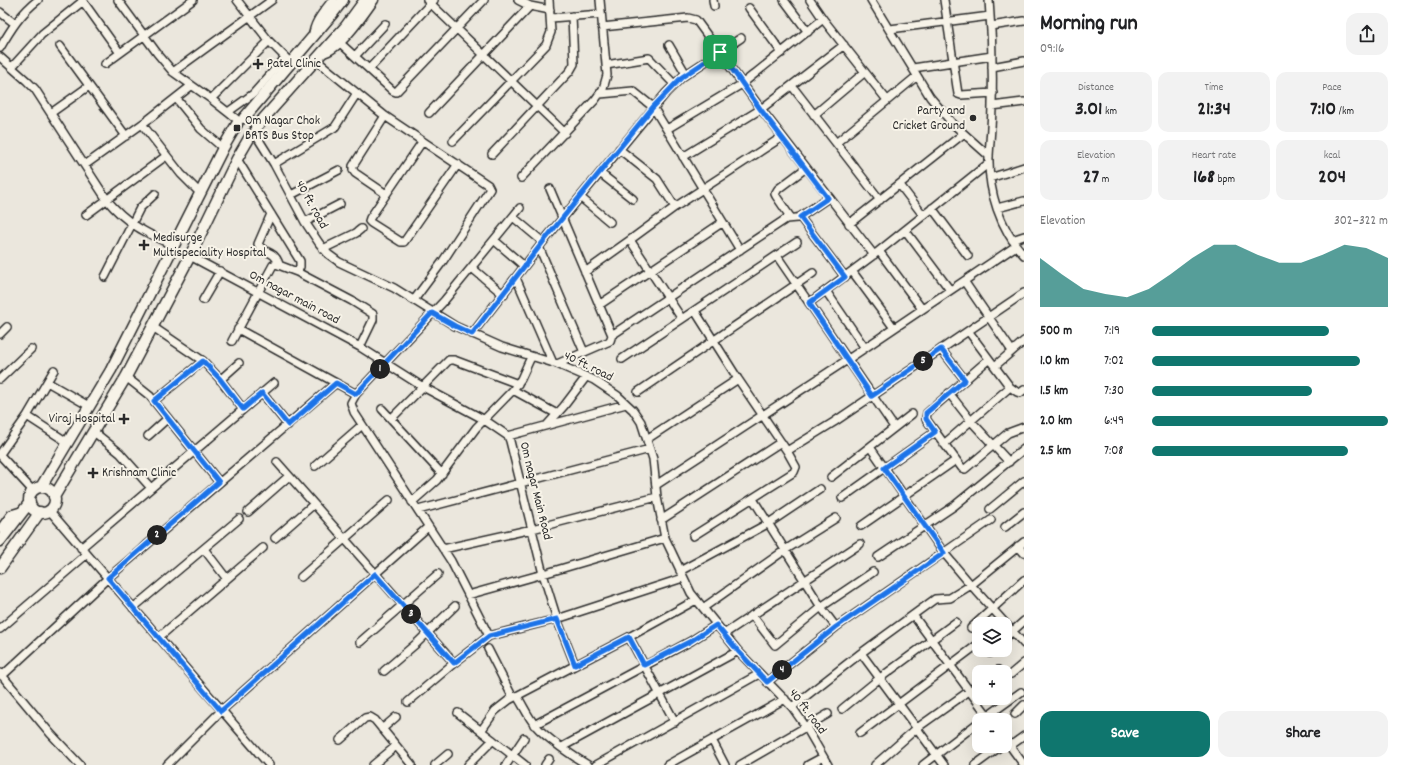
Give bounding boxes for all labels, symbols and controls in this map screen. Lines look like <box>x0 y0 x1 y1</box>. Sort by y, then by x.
text: Morning run <box>1040 9 1138 40</box>
button: share <box>1346 13 1388 55</box>
pin <box>703 35 737 69</box>
text: 09:16 <box>1040 40 1064 59</box>
icon: arrive <box>709 41 731 63</box>
place label: Patel Clinic <box>267 55 321 74</box>
marker: Patel Clinic <box>252 58 264 70</box>
text: Distance <box>1078 80 1114 96</box>
text: Time <box>1205 80 1223 96</box>
text: Pace <box>1322 80 1342 96</box>
text: 3.01 <box>1075 96 1102 124</box>
text: 21:34 <box>1197 96 1231 124</box>
text: 7:10 <box>1310 96 1336 124</box>
place label: Party and Cricket Ground <box>892 102 965 136</box>
text: km <box>1102 104 1117 120</box>
text: /km <box>1336 104 1354 120</box>
place label: Om Nagar Chok BRTS Bus Stop <box>245 112 320 146</box>
marker: Party and Cricket Ground <box>968 113 978 123</box>
marker: Om Nagar Chok BRTS Bus Stop <box>232 123 242 133</box>
text: Elevation <box>1077 148 1115 164</box>
text: Heart rate <box>1192 148 1236 164</box>
text: kcal <box>1324 148 1340 164</box>
text: 27 <box>1083 164 1099 192</box>
text: 168 <box>1193 164 1215 192</box>
text: 204 <box>1318 164 1346 192</box>
text: m <box>1099 172 1109 188</box>
text: bpm <box>1215 172 1235 188</box>
street label: 40 ft. road <box>290 177 332 233</box>
text: Elevation <box>1040 212 1085 231</box>
text: 302–322 m <box>1334 212 1388 231</box>
place label: Medisurge Multispeciality Hospital <box>153 229 266 263</box>
marker: Medisurge Multispeciality Hospital <box>138 239 150 251</box>
street label: Om nagar main road <box>245 266 343 330</box>
text: 500 m <box>1040 322 1072 341</box>
text: 7:19 <box>1104 322 1120 341</box>
street label: 40 ft. road <box>560 347 616 387</box>
pin: 5 <box>913 351 933 371</box>
text: 1.0 km <box>1040 352 1069 371</box>
text: 7:02 <box>1104 352 1124 371</box>
text: 5 <box>920 353 926 369</box>
pin: 1 <box>370 359 390 379</box>
text: 1 <box>379 361 381 377</box>
text: 1.5 km <box>1040 382 1068 401</box>
text: 7:30 <box>1104 382 1124 401</box>
place label: Viraj Hospital <box>49 410 115 429</box>
text: 2.0 km <box>1040 412 1072 431</box>
text: 6:49 <box>1104 412 1124 431</box>
marker: Viraj Hospital <box>118 413 130 425</box>
street label: Om nagar Main Road <box>514 440 556 542</box>
text: 2.5 km <box>1040 442 1071 461</box>
text: 7:08 <box>1104 442 1123 461</box>
place label: Krishnam Clinic <box>102 464 176 483</box>
marker: Krishnam Clinic <box>87 467 99 479</box>
pin: 2 <box>147 525 167 545</box>
text: 2 <box>155 527 159 543</box>
pin: 3 <box>401 604 421 624</box>
text: 3 <box>409 606 413 622</box>
map controls <box>972 617 1012 753</box>
button: layers <box>972 617 1012 657</box>
pin: 4 <box>772 660 792 680</box>
text: 4 <box>780 662 784 678</box>
button: + <box>972 665 1012 705</box>
street label: 40 ft. road <box>784 685 830 739</box>
button: Save <box>1040 711 1210 757</box>
button: Share <box>1218 711 1388 757</box>
button: − <box>972 713 1012 753</box>

